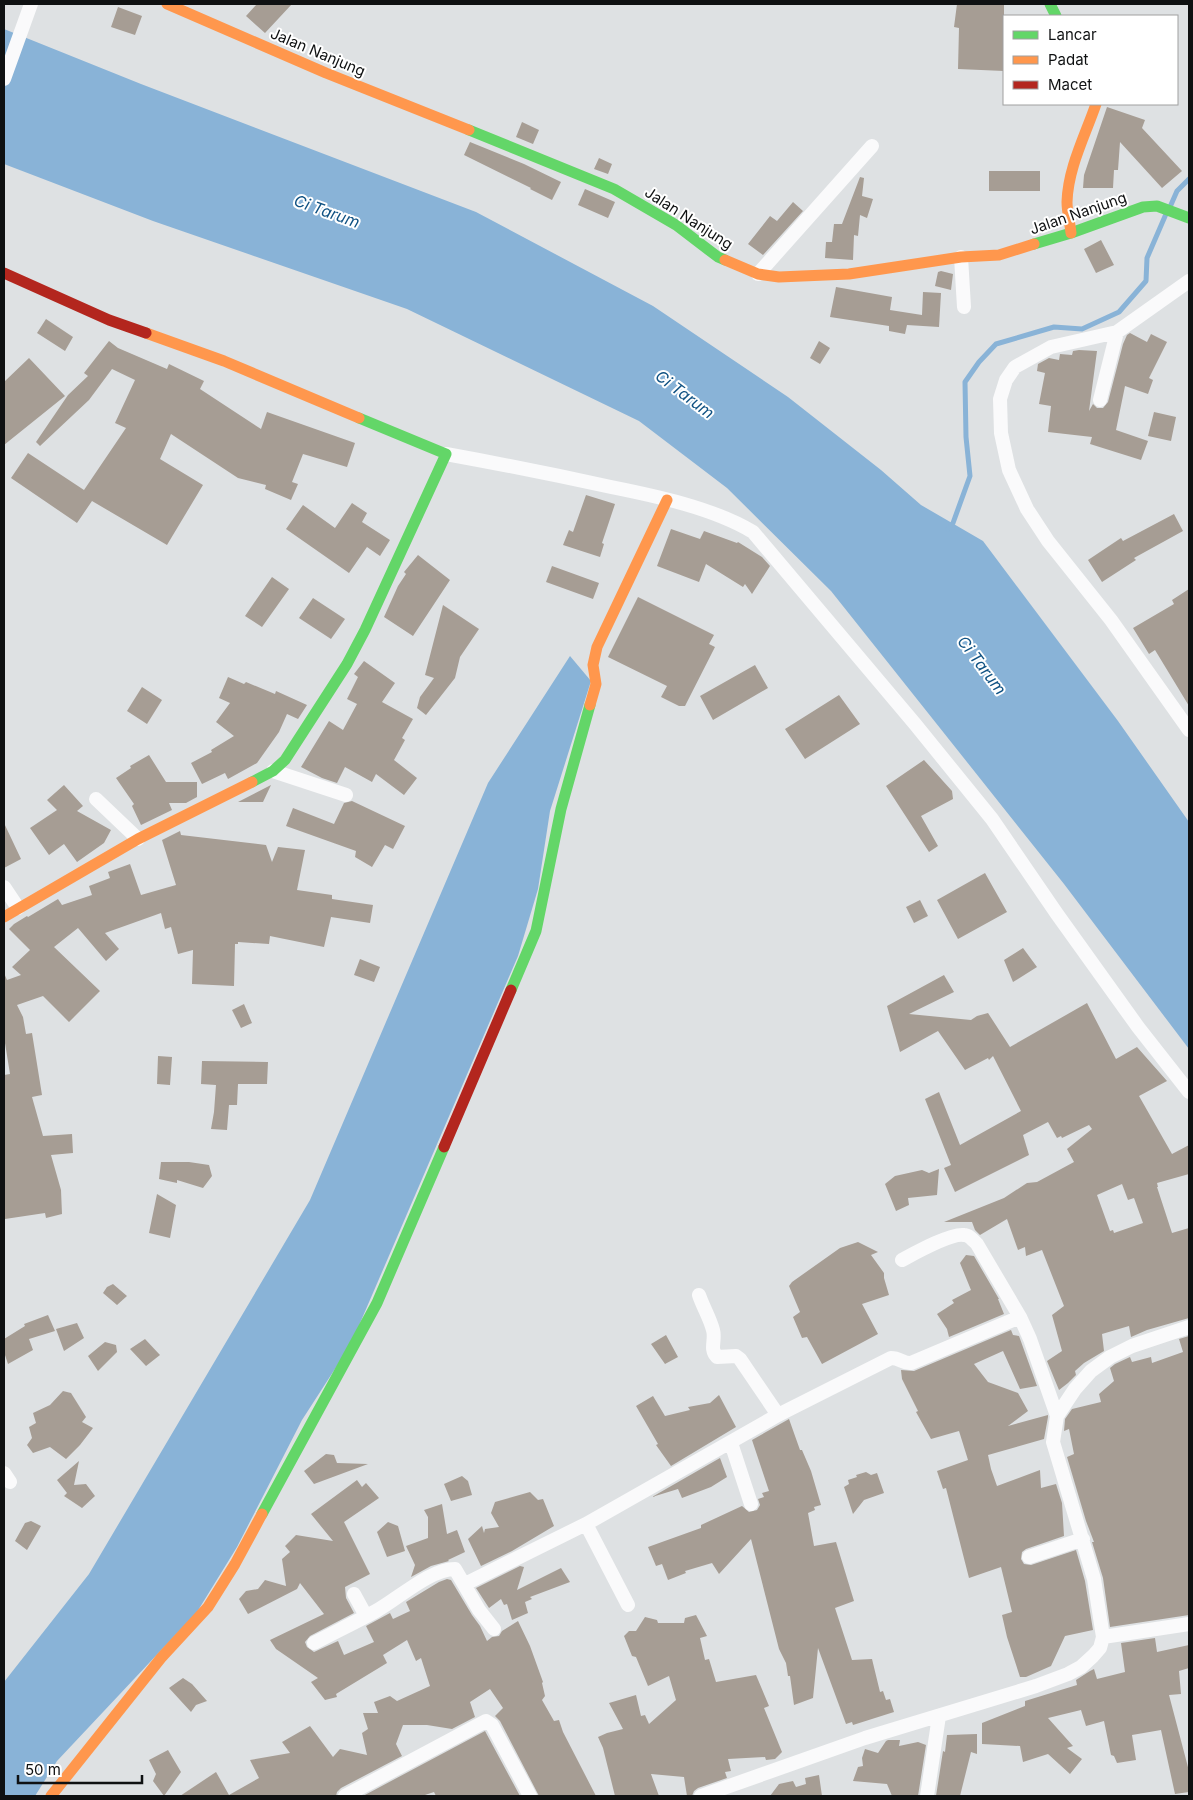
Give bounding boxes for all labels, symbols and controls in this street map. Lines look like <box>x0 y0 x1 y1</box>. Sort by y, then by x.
legend <box>1003 15 1178 105</box>
street label: Jalan Nanjung <box>268 23 368 81</box>
text: Lancar <box>1048 25 1097 44</box>
text: Padat <box>1048 50 1089 69</box>
text: Macet <box>1048 75 1092 94</box>
street label: Jalan Nanjung <box>641 182 737 254</box>
street label: Jalan Nanjung <box>1027 188 1129 238</box>
water label: Ci Tarum <box>291 190 363 232</box>
water label: Ci Tarum <box>652 365 718 423</box>
water label: Ci Tarum <box>953 632 1011 698</box>
scale bar <box>18 1752 141 1784</box>
text: 50 m <box>25 1760 61 1779</box>

